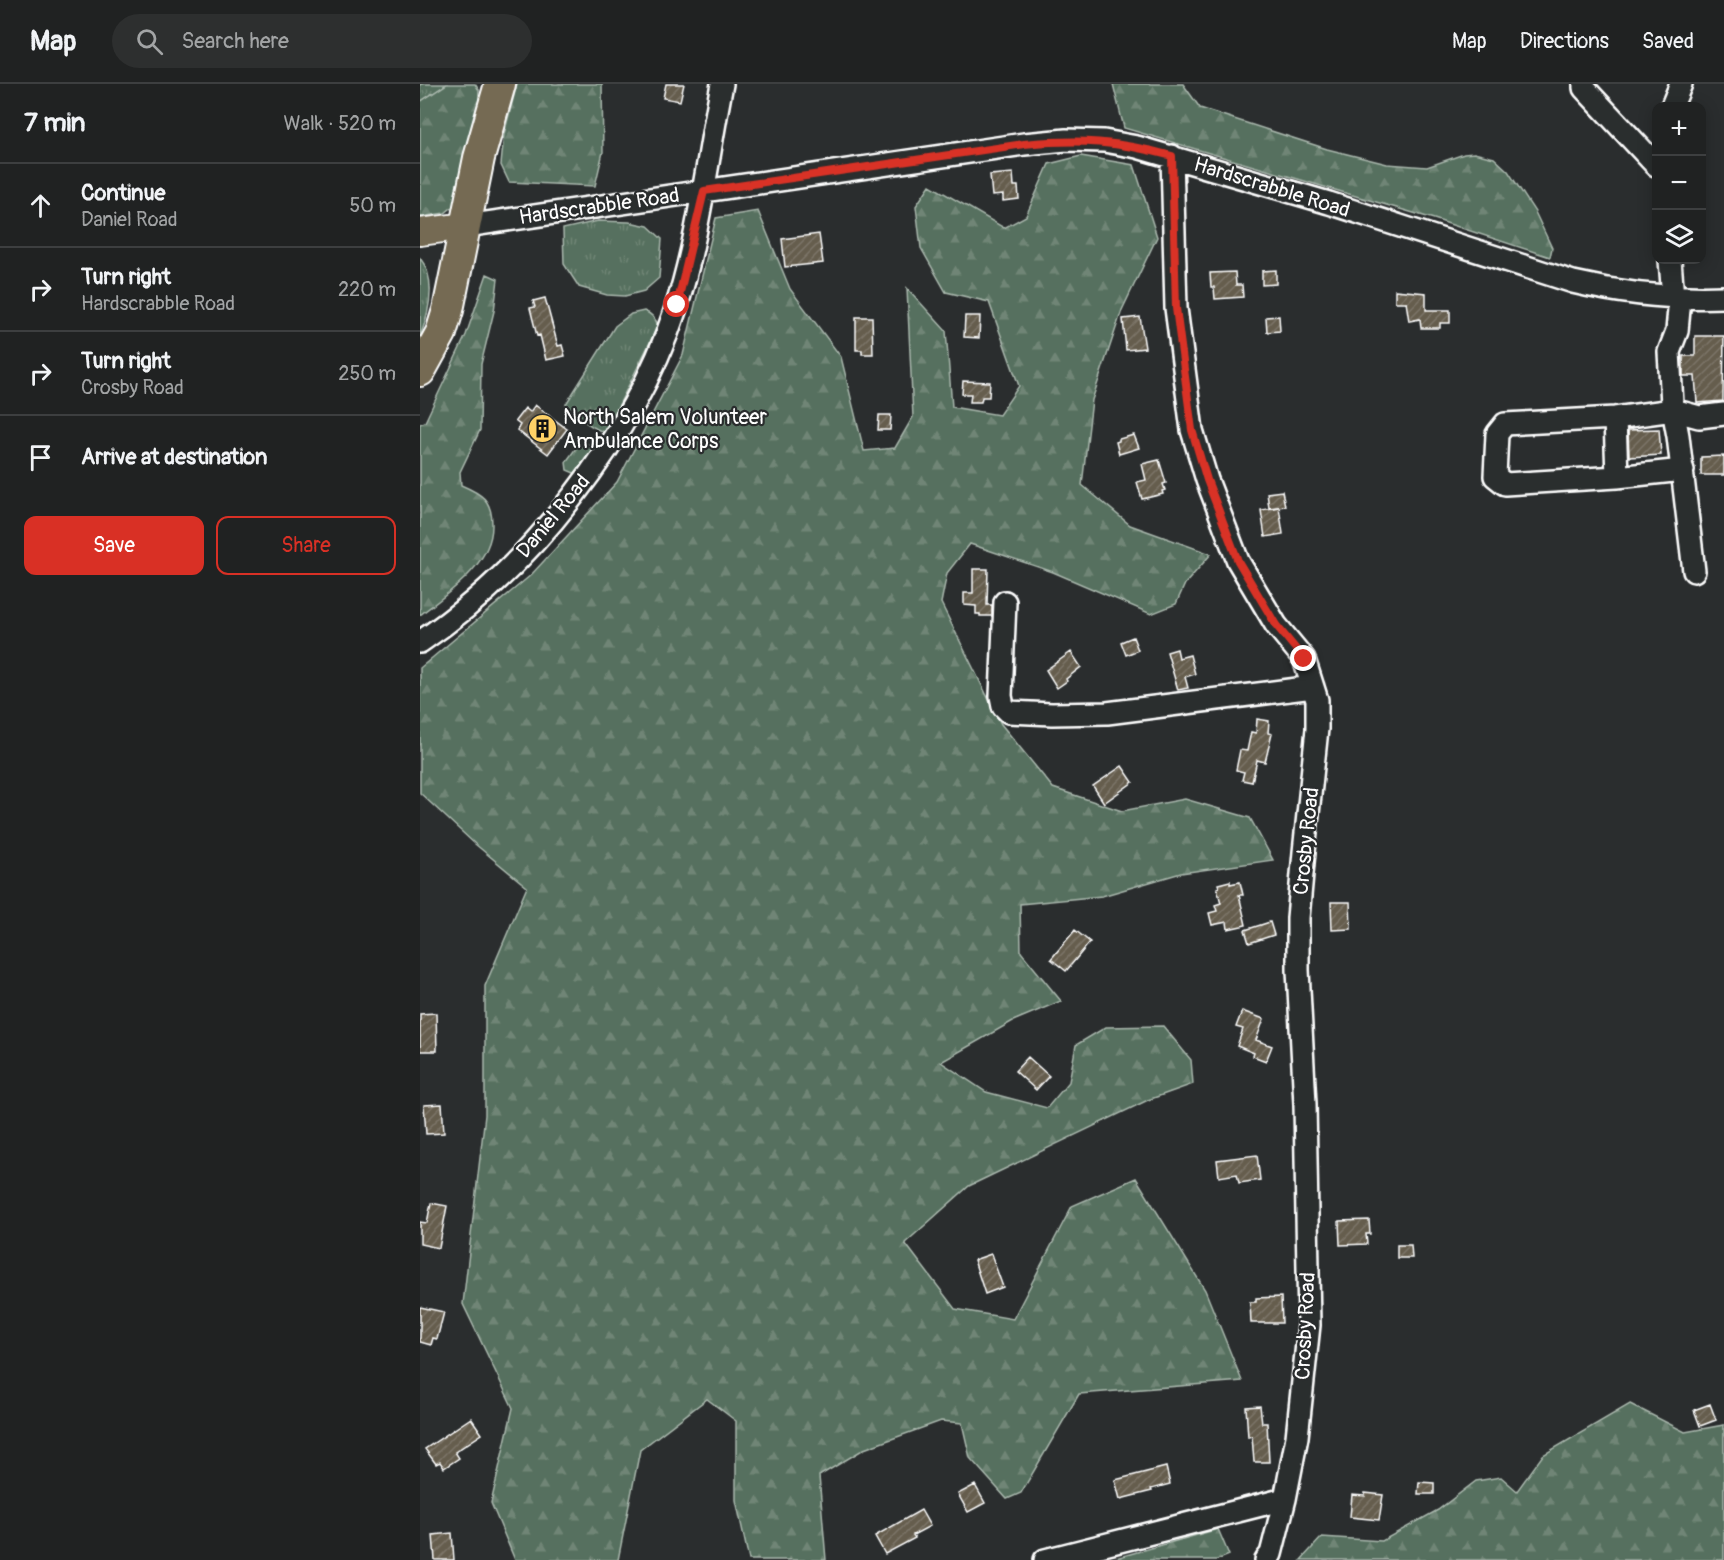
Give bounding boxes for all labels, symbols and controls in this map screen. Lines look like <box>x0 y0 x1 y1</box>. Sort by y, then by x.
search box <box>112 14 532 68</box>
text: Map <box>30 24 76 59</box>
icon: search <box>133 25 166 58</box>
text: Search here <box>181 27 289 55</box>
text: Map <box>1452 28 1487 55</box>
text: Directions <box>1520 28 1609 55</box>
text: Saved <box>1642 28 1694 55</box>
map controls <box>1652 102 1706 264</box>
button: + <box>1652 102 1706 156</box>
text: 7 min <box>24 107 86 139</box>
text: Walk · 520 m <box>284 111 396 136</box>
street label: Hardscrabble Road <box>1191 151 1353 224</box>
button: − <box>1652 156 1706 210</box>
text: Continue <box>81 179 165 207</box>
street label: Hardscrabble Road <box>517 182 681 231</box>
icon: ahead <box>24 189 57 222</box>
text: 50 m <box>349 193 396 218</box>
text: Daniel Road <box>81 207 178 232</box>
button: layers <box>1652 210 1706 264</box>
text: Turn right <box>81 263 171 291</box>
icon: right <box>24 273 57 306</box>
text: 220 m <box>338 277 396 302</box>
text: Hardscrabble Road <box>81 291 235 316</box>
route start <box>663 291 689 317</box>
text: Turn right <box>81 347 171 375</box>
icon: right <box>24 357 57 390</box>
text: 250 m <box>338 361 396 386</box>
text: Crosby Road <box>81 375 184 400</box>
place label: North Salem Volunteer Ambulance Corps <box>563 404 767 455</box>
building icon: North Salem Volunteer Ambulance Corps <box>526 413 558 445</box>
icon: arrive <box>24 441 57 474</box>
text: Arrive at destination <box>81 443 267 471</box>
street label: Daniel Road <box>510 469 596 564</box>
button: Save <box>24 516 204 575</box>
button: Share <box>216 516 396 575</box>
route end <box>1290 645 1316 671</box>
street label: Crosby Road <box>1287 786 1326 896</box>
street label: Crosby Road <box>1289 1271 1322 1381</box>

